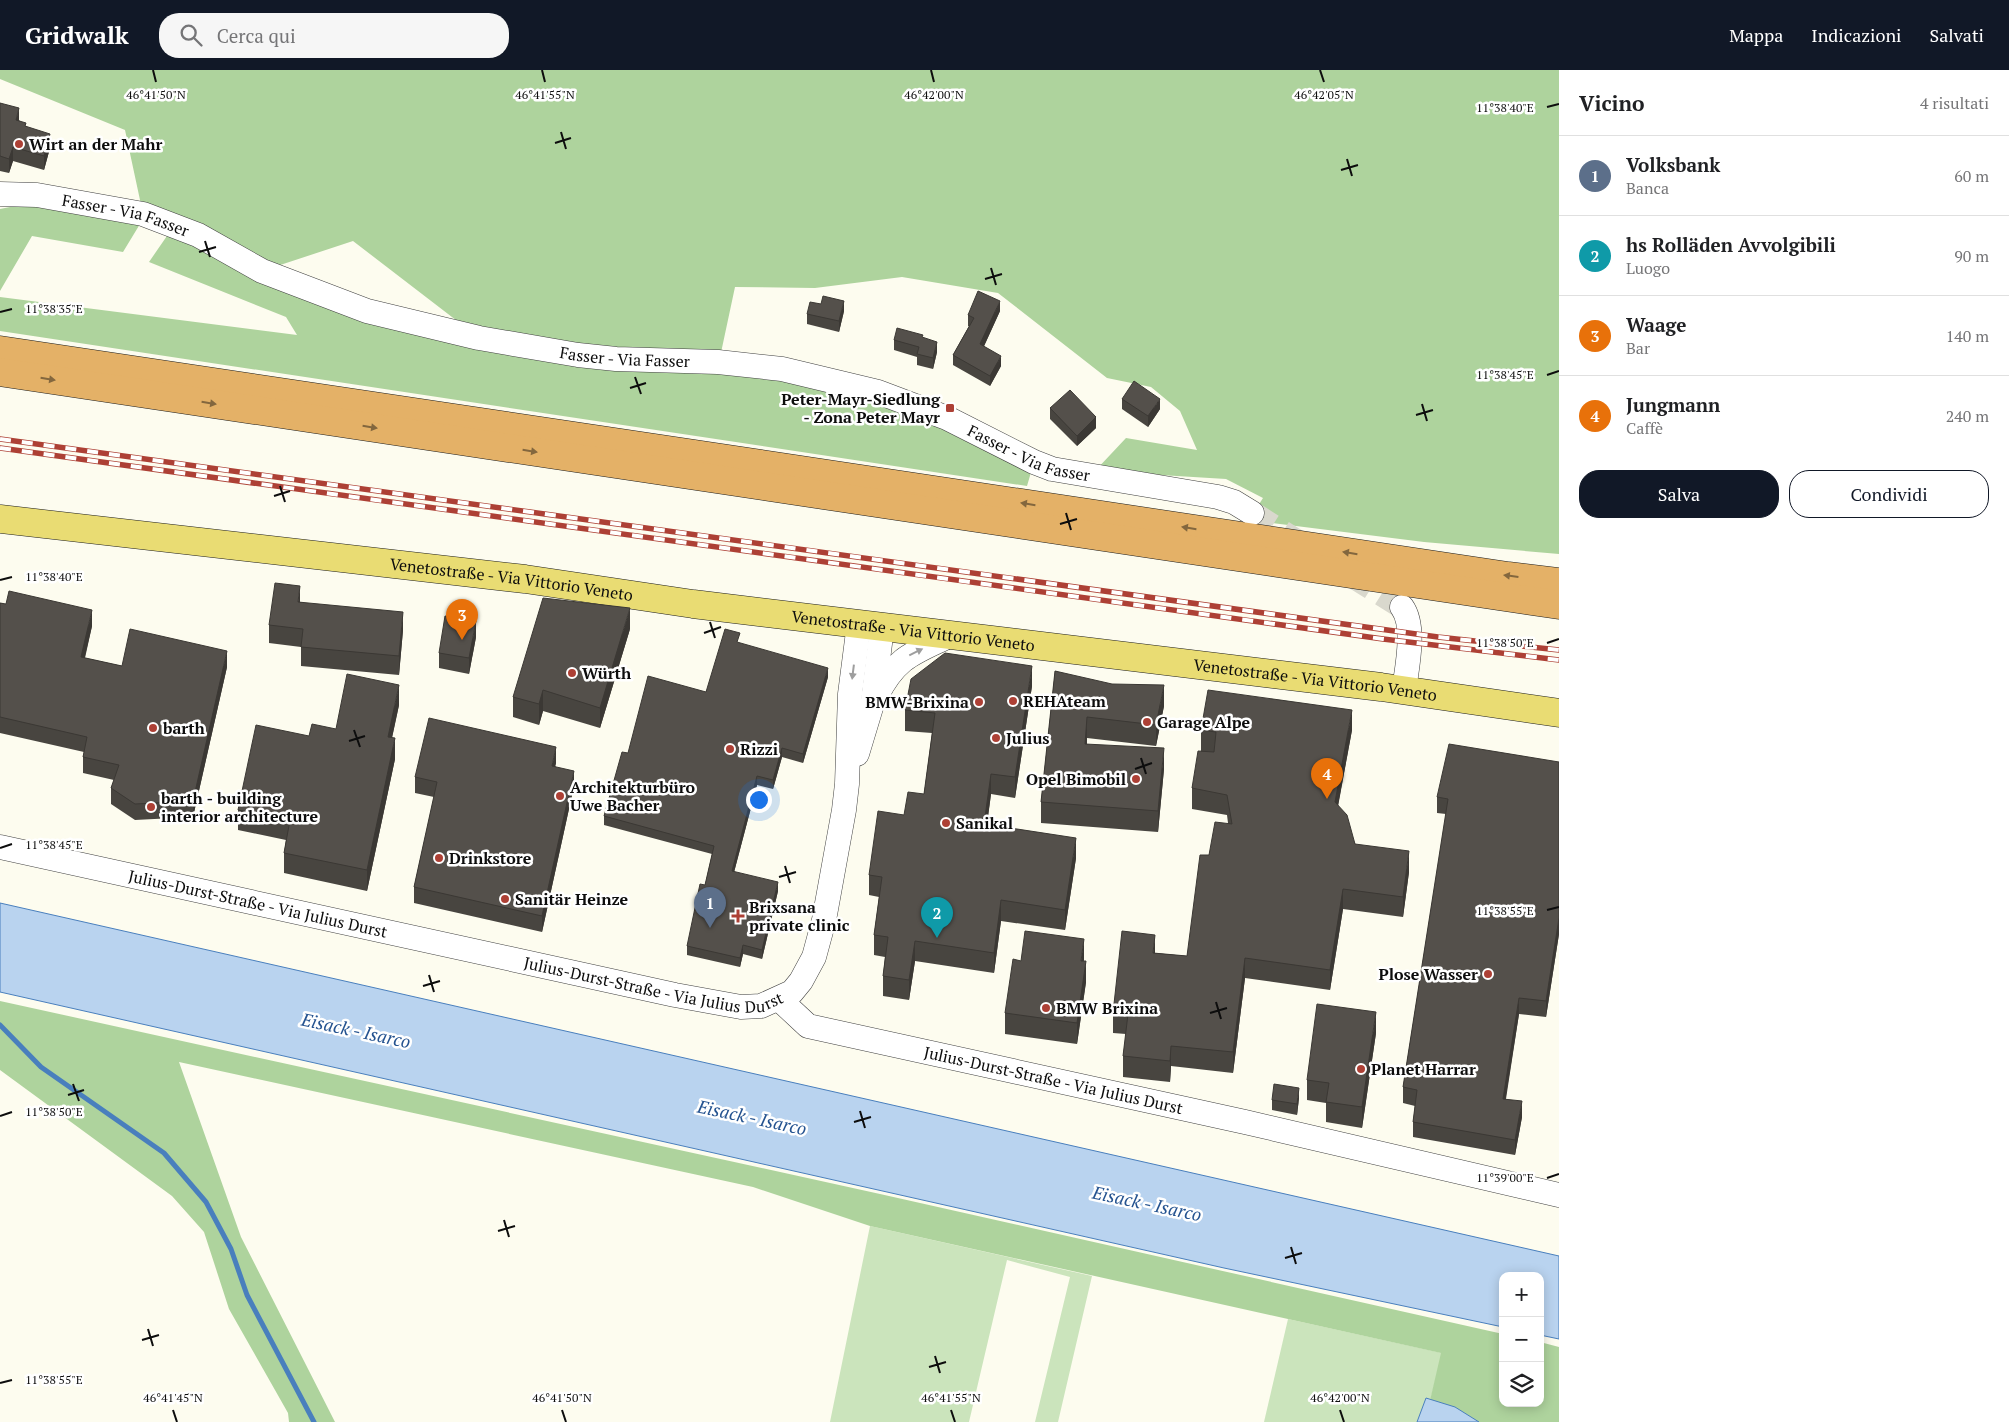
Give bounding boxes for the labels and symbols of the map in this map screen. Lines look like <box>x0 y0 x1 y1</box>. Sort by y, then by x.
text: 46°41'50"N <box>126 87 186 102</box>
text: 46°41'55"N <box>515 87 575 102</box>
text: 46°42'00"N <box>904 87 964 102</box>
text: 46°42'05"N <box>1294 87 1354 102</box>
text: 11°38'40"E <box>1476 100 1534 115</box>
place label: Wirt an der Mahr <box>29 133 162 155</box>
marker: Wirt an der Mahr <box>13 138 25 150</box>
street label: Fasser - Via Fasser <box>60 189 193 242</box>
text: 11°38'35"E <box>25 301 83 316</box>
street label: Fasser - Via Fasser <box>558 341 691 372</box>
text: 11°38'45"E <box>1476 367 1534 382</box>
one-way arrow <box>41 375 57 383</box>
place label: Peter-Mayr-Siedlung - Zona Peter Mayr <box>781 388 941 428</box>
one-way arrow <box>201 399 217 407</box>
marker: Peter-Mayr-Siedlung - Zona Peter Mayr <box>944 402 956 414</box>
street label: Fasser - Via Fasser <box>964 419 1092 486</box>
one-way arrow <box>362 423 378 431</box>
one-way arrow <box>523 447 539 455</box>
one-way arrow <box>1020 500 1036 508</box>
one-way arrow <box>1181 524 1197 532</box>
one-way arrow <box>1341 548 1357 556</box>
street label: Venetostraße - Via Vittorio Veneto <box>389 553 635 606</box>
text: 11°38'40"E <box>25 569 83 584</box>
one-way arrow <box>1502 572 1518 580</box>
pin: 3 <box>446 599 478 640</box>
street label: Venetostraße - Via Vittorio Veneto <box>790 605 1036 656</box>
text: 11°38'50"E <box>1476 635 1534 650</box>
one-way arrow <box>909 648 923 656</box>
street label: Venetostraße - Via Vittorio Veneto <box>1192 653 1438 706</box>
place label: Würth <box>582 662 632 684</box>
one-way arrow <box>849 665 857 681</box>
marker: Würth <box>566 667 578 679</box>
place label: REHAteam <box>1023 690 1106 712</box>
place label: BMW-Brixina <box>865 691 969 713</box>
marker: REHAteam <box>1007 695 1019 707</box>
marker: BMW-Brixina <box>973 696 985 708</box>
place label: Garage Alpe <box>1157 711 1251 733</box>
marker: Garage Alpe <box>1141 716 1153 728</box>
place label: barth <box>162 717 206 739</box>
marker: barth <box>147 722 159 734</box>
place label: Julius <box>1006 727 1050 749</box>
marker: Julius <box>990 732 1002 744</box>
place label: Rizzi <box>740 738 778 760</box>
marker: Rizzi <box>724 743 736 755</box>
pin: 4 <box>1311 758 1343 799</box>
place label: Opel Bimobil <box>1026 768 1126 790</box>
marker: Opel Bimobil <box>1130 773 1142 785</box>
place label: Architekturbüro Uwe Bacher <box>570 776 696 816</box>
place label: barth - building interior architecture <box>160 787 318 827</box>
your location <box>746 787 772 813</box>
marker: Architekturbüro Uwe Bacher <box>554 790 566 802</box>
marker: barth - building interior architecture <box>145 801 157 813</box>
place label: Sanikal <box>956 812 1013 834</box>
marker: Sanikal <box>940 817 952 829</box>
text: 11°38'45"E <box>25 837 83 852</box>
place label: Drinkstore <box>449 847 532 869</box>
marker: Drinkstore <box>433 852 445 864</box>
street label: Julius-Durst-Straße - Via Julius Durst <box>126 864 389 943</box>
pin: 1 <box>694 887 726 928</box>
place label: Sanitär Heinze <box>515 888 628 910</box>
marker: Sanitär Heinze <box>499 893 511 905</box>
place label: Brixsana private clinic <box>749 896 850 936</box>
pin: 2 <box>921 897 953 938</box>
text: 11°38'55"E <box>1476 903 1534 918</box>
marker: Brixsana private clinic <box>731 909 745 923</box>
street label: Julius-Durst-Straße - Via Julius Durst <box>522 951 787 1018</box>
place label: Plose Wasser <box>1379 963 1478 985</box>
marker: Plose Wasser <box>1482 968 1494 980</box>
place label: BMW Brixina <box>1056 997 1158 1019</box>
marker: BMW Brixina <box>1040 1002 1052 1014</box>
water label: Eisack - Isarco <box>299 1007 413 1053</box>
street label: Julius-Durst-Straße - Via Julius Durst <box>922 1041 1185 1119</box>
place label: Planet Harrar <box>1371 1058 1476 1080</box>
marker: Planet Harrar <box>1355 1063 1367 1075</box>
water label: Eisack - Isarco <box>695 1094 809 1140</box>
text: 11°38'50"E <box>25 1104 83 1119</box>
text: 11°39'00"E <box>1476 1170 1534 1185</box>
water label: Eisack - Isarco <box>1090 1180 1204 1226</box>
text: 11°38'55"E <box>25 1372 83 1387</box>
text: 46°41'45"N <box>143 1390 203 1405</box>
text: 46°41'50"N <box>532 1390 592 1405</box>
text: 46°41'55"N <box>921 1390 981 1405</box>
text: 46°42'00"N <box>1310 1390 1370 1405</box>

